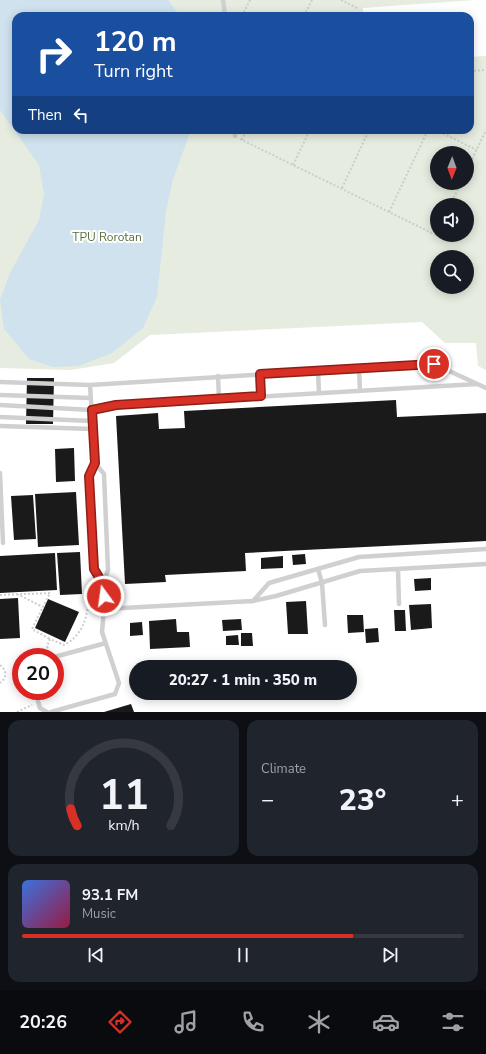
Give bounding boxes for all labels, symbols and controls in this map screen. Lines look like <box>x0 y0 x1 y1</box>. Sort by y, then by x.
text: 120 m <box>94 23 177 61</box>
icon: right <box>28 28 80 80</box>
text: Turn right <box>94 59 173 83</box>
icon: left <box>70 104 92 126</box>
text: Then <box>28 105 62 125</box>
north arrow <box>430 146 474 190</box>
map controls <box>430 146 474 294</box>
button: sound <box>430 198 474 242</box>
park label: TPU Rorotan <box>72 229 142 245</box>
button: search <box>430 250 474 294</box>
pin <box>417 347 451 381</box>
icon: arrive <box>423 353 445 375</box>
position arrow <box>83 575 125 617</box>
speed limit sign: 20 <box>12 648 64 700</box>
text: 20:27 · 1 min · 350 m <box>169 670 317 690</box>
text: Climate <box>261 760 306 778</box>
text: 11 <box>99 767 148 824</box>
text: 23° <box>339 780 386 821</box>
text: − <box>261 785 274 815</box>
text: + <box>451 785 464 815</box>
text: km/h <box>108 816 139 835</box>
text: 93.1 FM <box>82 885 138 905</box>
text: Music <box>82 905 116 923</box>
icon: previous <box>85 944 107 966</box>
icon: pause <box>232 944 254 966</box>
icon: next <box>379 944 401 966</box>
icon: directions <box>106 1008 134 1036</box>
icon: music <box>172 1008 200 1036</box>
icon: phone <box>239 1008 267 1036</box>
icon: climate <box>305 1008 333 1036</box>
icon: car <box>372 1008 400 1036</box>
icon: filters <box>439 1008 467 1036</box>
text: 20:26 <box>19 1010 67 1034</box>

